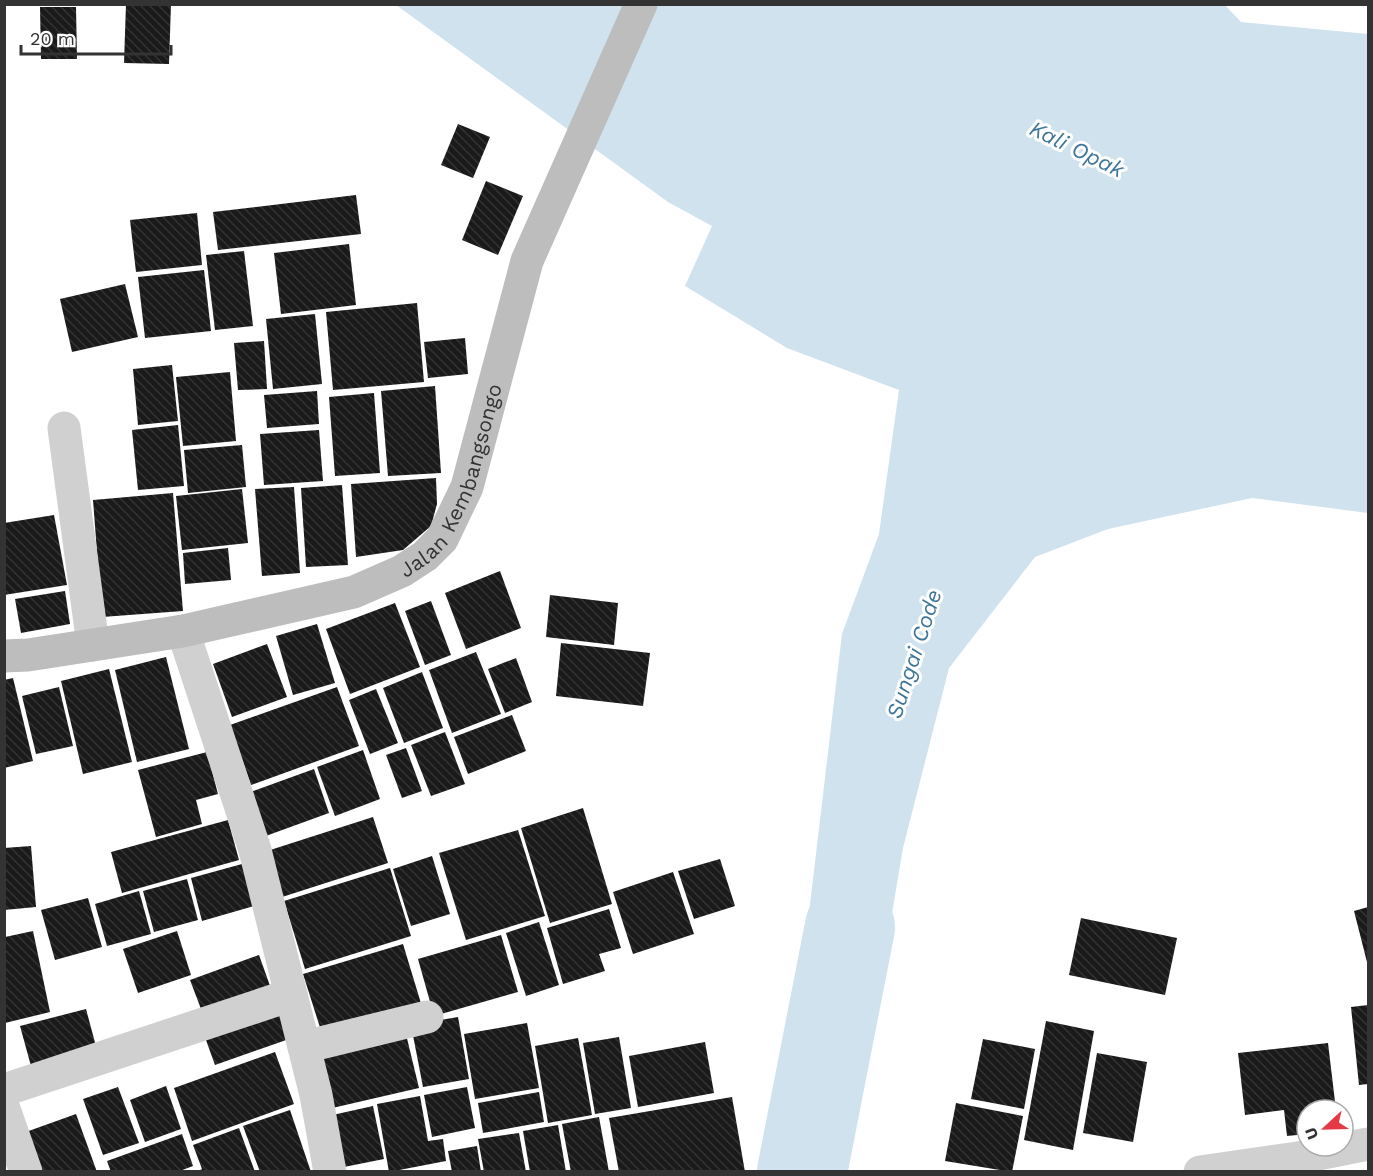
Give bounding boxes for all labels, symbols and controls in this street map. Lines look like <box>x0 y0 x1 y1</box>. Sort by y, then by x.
scale bar <box>21 18 171 56</box>
text: 20 m <box>30 28 75 49</box>
water label: Kali Opak <box>1026 115 1129 183</box>
street label: Jalan Kembangsongo <box>394 381 506 582</box>
water label: Sungai Code <box>881 586 947 722</box>
north arrow <box>1295 1098 1355 1158</box>
text: U <box>1301 1125 1322 1142</box>

